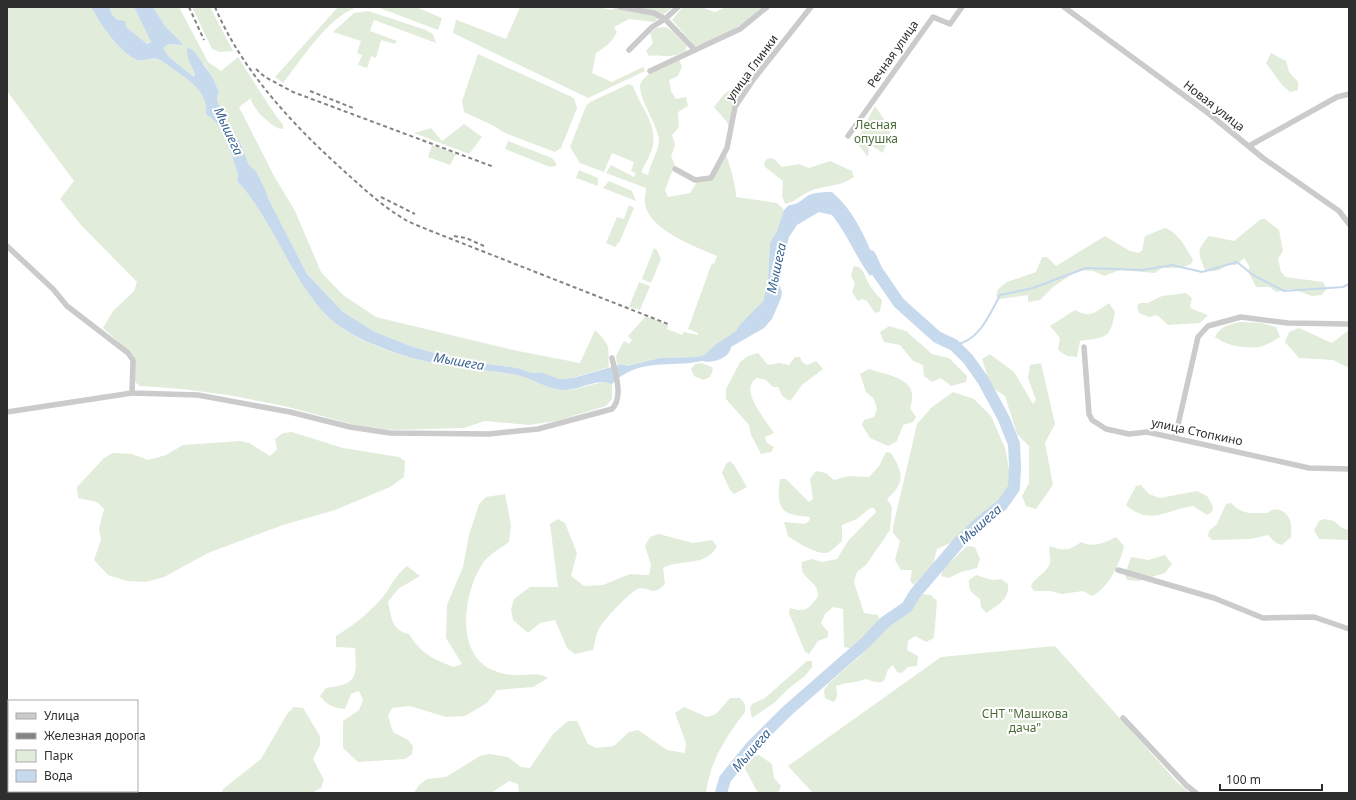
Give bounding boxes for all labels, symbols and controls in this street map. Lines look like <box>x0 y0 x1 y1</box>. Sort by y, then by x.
street label: Речная улица <box>863 17 922 91</box>
street label: улица Глинки <box>722 31 782 104</box>
street label: Новая улица <box>1180 76 1249 135</box>
water label: Мышега <box>210 104 248 159</box>
park label: Лесная опушка <box>854 116 898 147</box>
water label: Мышега <box>762 240 790 295</box>
water label: Мышега <box>432 348 486 374</box>
street label: улица Стопкино <box>1150 414 1244 449</box>
water label: Мышега <box>955 500 1006 548</box>
legend <box>8 700 138 792</box>
park label: СНТ "Машкова дача" <box>982 705 1068 736</box>
text: Улица <box>44 707 79 724</box>
water label: Мышега <box>727 724 775 775</box>
text: Железная дорога <box>44 727 146 744</box>
text: Парк <box>44 747 74 764</box>
scale bar <box>1220 766 1322 792</box>
text: Вода <box>44 767 73 784</box>
text: 100 m <box>1226 771 1261 788</box>

